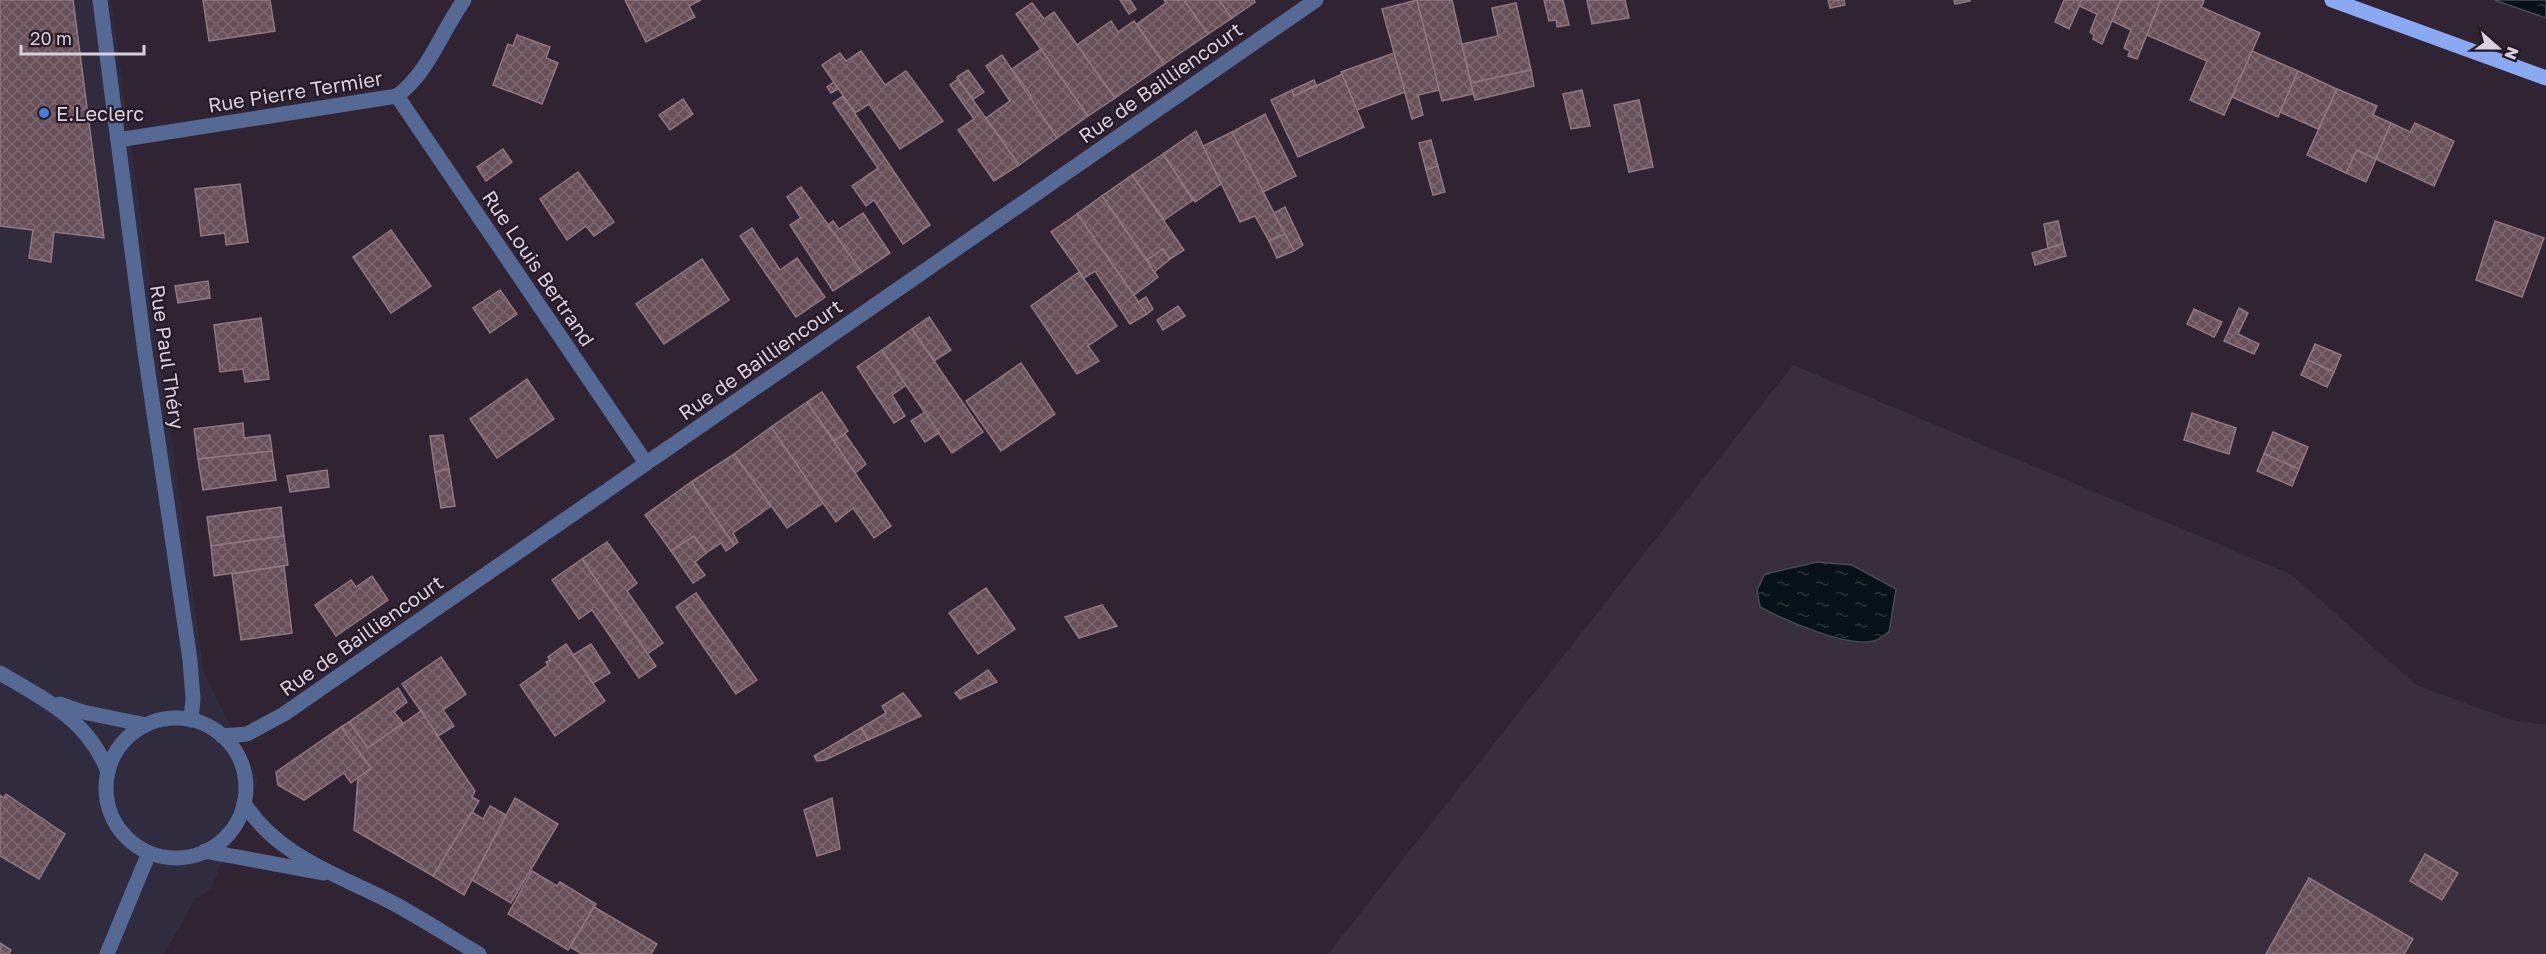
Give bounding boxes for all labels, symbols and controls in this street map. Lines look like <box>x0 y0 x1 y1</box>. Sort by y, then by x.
street label: Rue de Bailliencourt <box>1074 16 1246 148</box>
scale bar <box>21 18 144 56</box>
north arrow <box>2468 18 2528 78</box>
text: 20 m <box>30 27 72 49</box>
text: N <box>2500 44 2524 63</box>
street label: Rue Pierre Termier <box>206 65 384 117</box>
place label: E.Leclerc <box>56 101 144 125</box>
marker: E.Leclerc <box>37 106 51 120</box>
street label: Rue Louis Bertrand <box>478 185 600 351</box>
street label: Rue Paul Théry <box>146 283 190 431</box>
street label: Rue de Bailliencourt <box>674 293 846 425</box>
street label: Rue de Bailliencourt <box>275 569 447 701</box>

